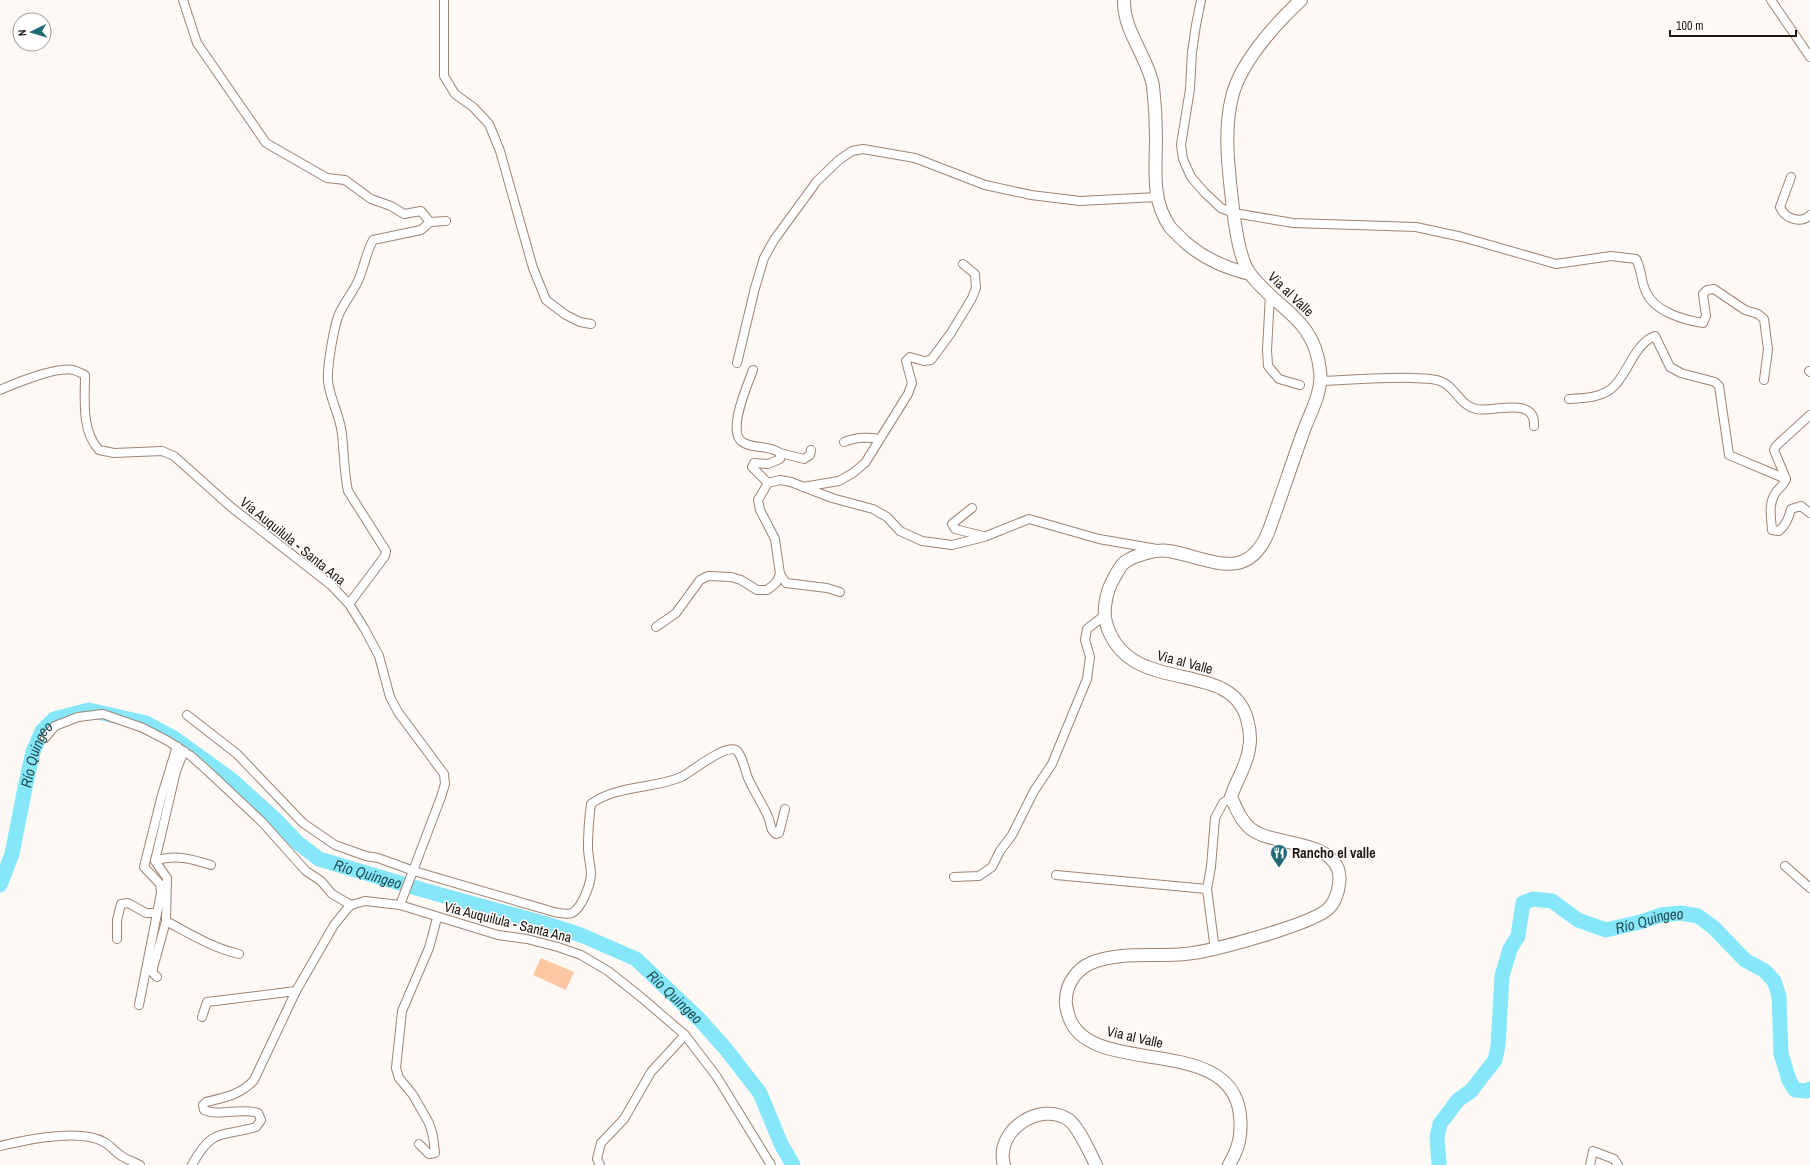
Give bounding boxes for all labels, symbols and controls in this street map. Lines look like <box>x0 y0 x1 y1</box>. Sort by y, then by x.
north arrow <box>12 12 52 52</box>
scale bar <box>1670 12 1796 38</box>
text: 100 m <box>1676 18 1703 34</box>
text: N <box>15 29 29 37</box>
street label: Via al Valle <box>1264 268 1318 320</box>
street label: Vía Auquilula - Santa Ana <box>237 493 350 589</box>
street label: Via al Valle <box>1155 646 1215 678</box>
water label: Río Quingeo <box>15 716 57 789</box>
restaurant icon: Rancho el valle <box>1269 843 1289 868</box>
place label: Rancho el valle <box>1292 844 1376 862</box>
water label: Río Quingeo <box>332 854 405 894</box>
street label: Vía Auquilula - Santa Ana <box>442 897 574 947</box>
water label: Río Quingeo <box>1613 902 1684 938</box>
water label: Río Quingeo <box>643 965 708 1028</box>
street label: Via al Valle <box>1105 1022 1165 1052</box>

